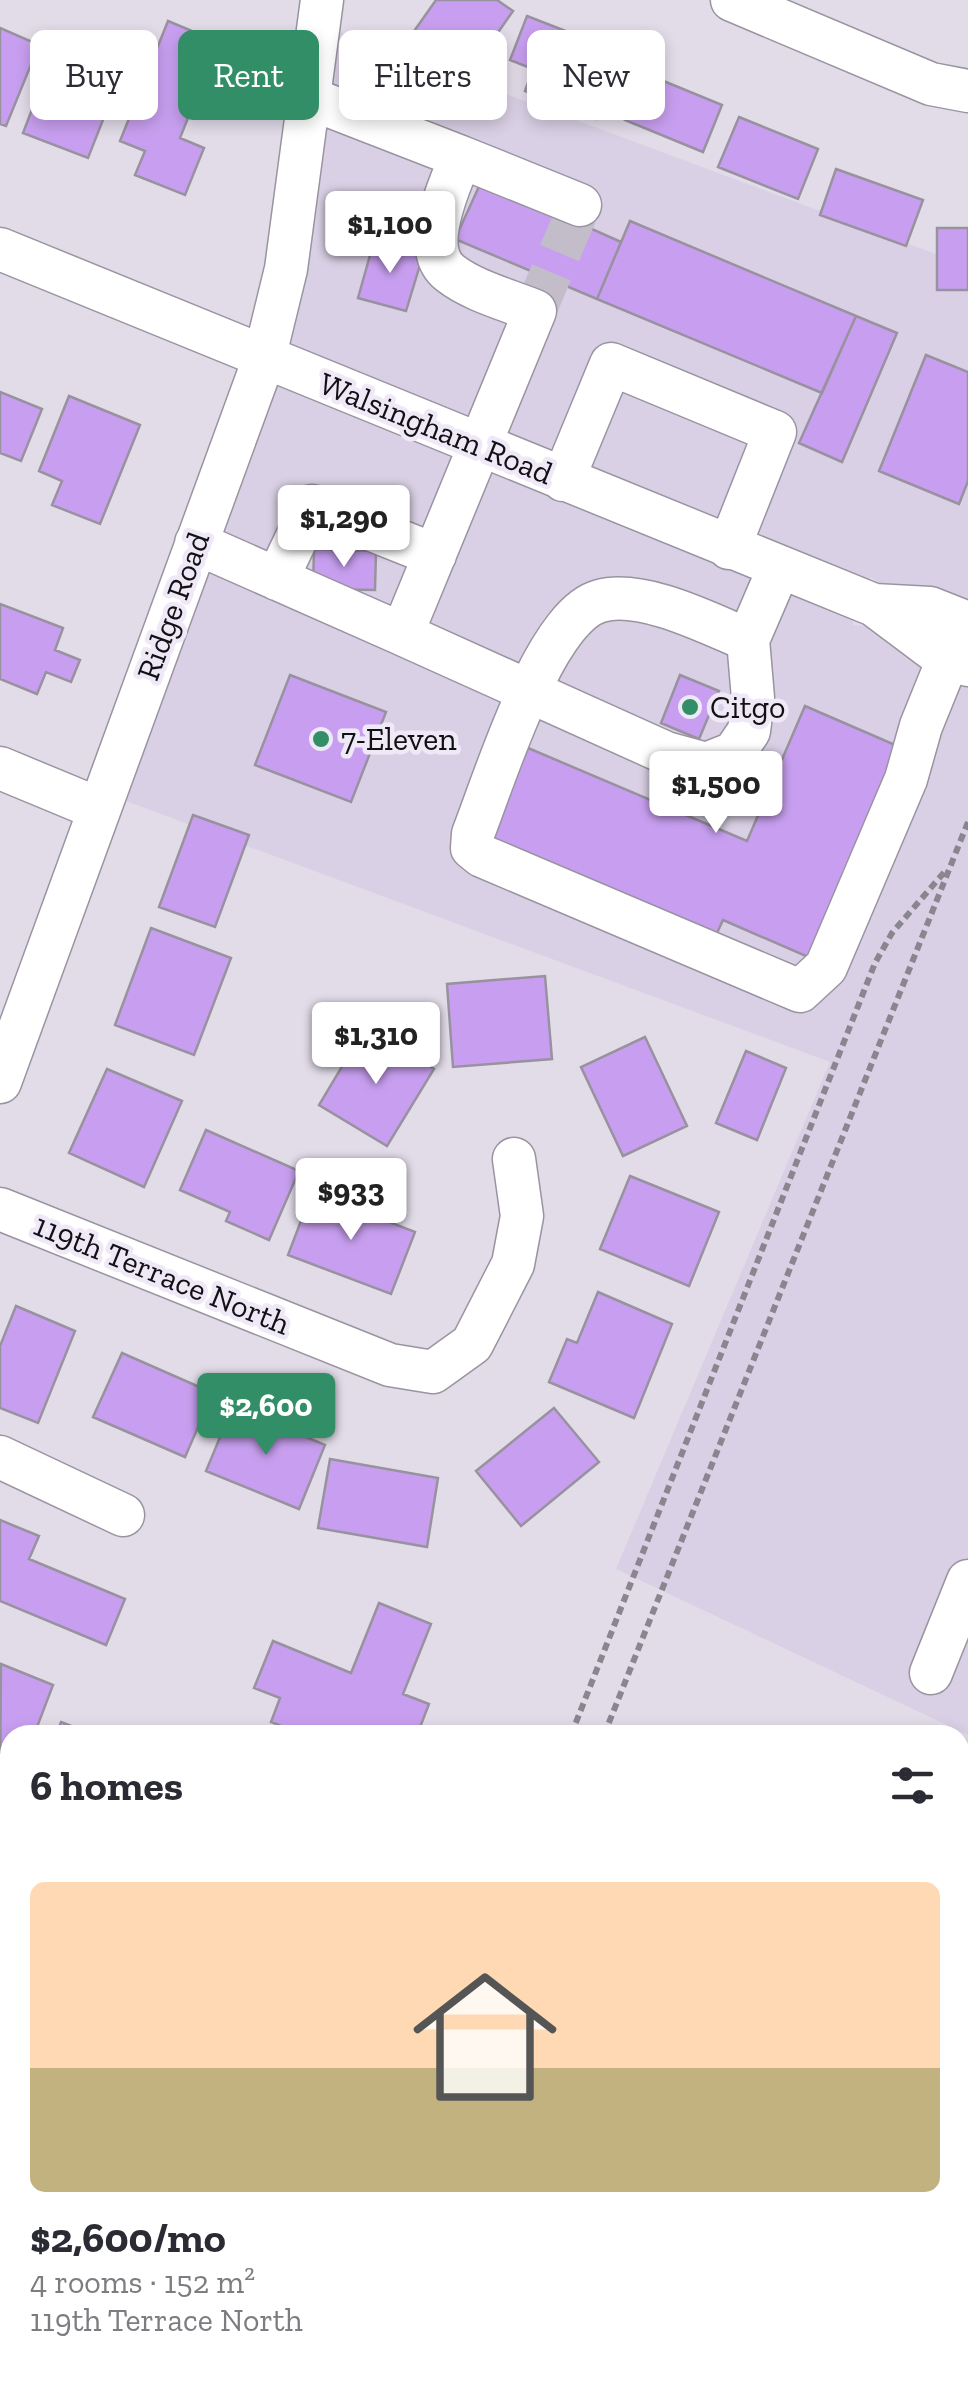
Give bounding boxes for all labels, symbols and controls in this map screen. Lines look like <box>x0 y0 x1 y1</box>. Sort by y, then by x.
chip: Buy <box>30 30 158 120</box>
chip: Rent <box>178 30 319 120</box>
chip: Filters <box>339 30 507 120</box>
chip: New <box>527 30 665 120</box>
pin: $1,100 <box>309 191 471 276</box>
text: $1,100 <box>347 204 433 242</box>
street label: Walsingham Road <box>314 364 559 492</box>
pin: $1,290 <box>263 485 425 570</box>
text: $1,290 <box>300 498 388 536</box>
street label: Ridge Road <box>129 526 217 685</box>
place label: Citgo <box>710 688 785 726</box>
marker: Citgo <box>679 696 701 718</box>
place label: 7-Eleven <box>341 720 457 758</box>
marker: 7-Eleven <box>310 728 332 750</box>
pin: $1,500 <box>635 751 797 836</box>
text: $1,500 <box>671 764 761 802</box>
pin: $1,310 <box>295 1002 457 1087</box>
text: $1,310 <box>334 1015 418 1053</box>
pin: $933 <box>292 1158 410 1243</box>
text: $933 <box>318 1171 384 1209</box>
street label: 119th Terrace North <box>29 1205 296 1343</box>
pin: $2,600 <box>185 1373 347 1458</box>
text: $2,600 <box>219 1386 313 1424</box>
icon: filters <box>885 1758 940 1813</box>
text: 6 homes <box>30 1760 183 1811</box>
icon: home <box>395 1947 575 2127</box>
text: $2,600/mo <box>30 2212 226 2263</box>
text: 4 rooms · 152 m² <box>30 2263 255 2301</box>
text: 119th Terrace North <box>30 2301 303 2339</box>

